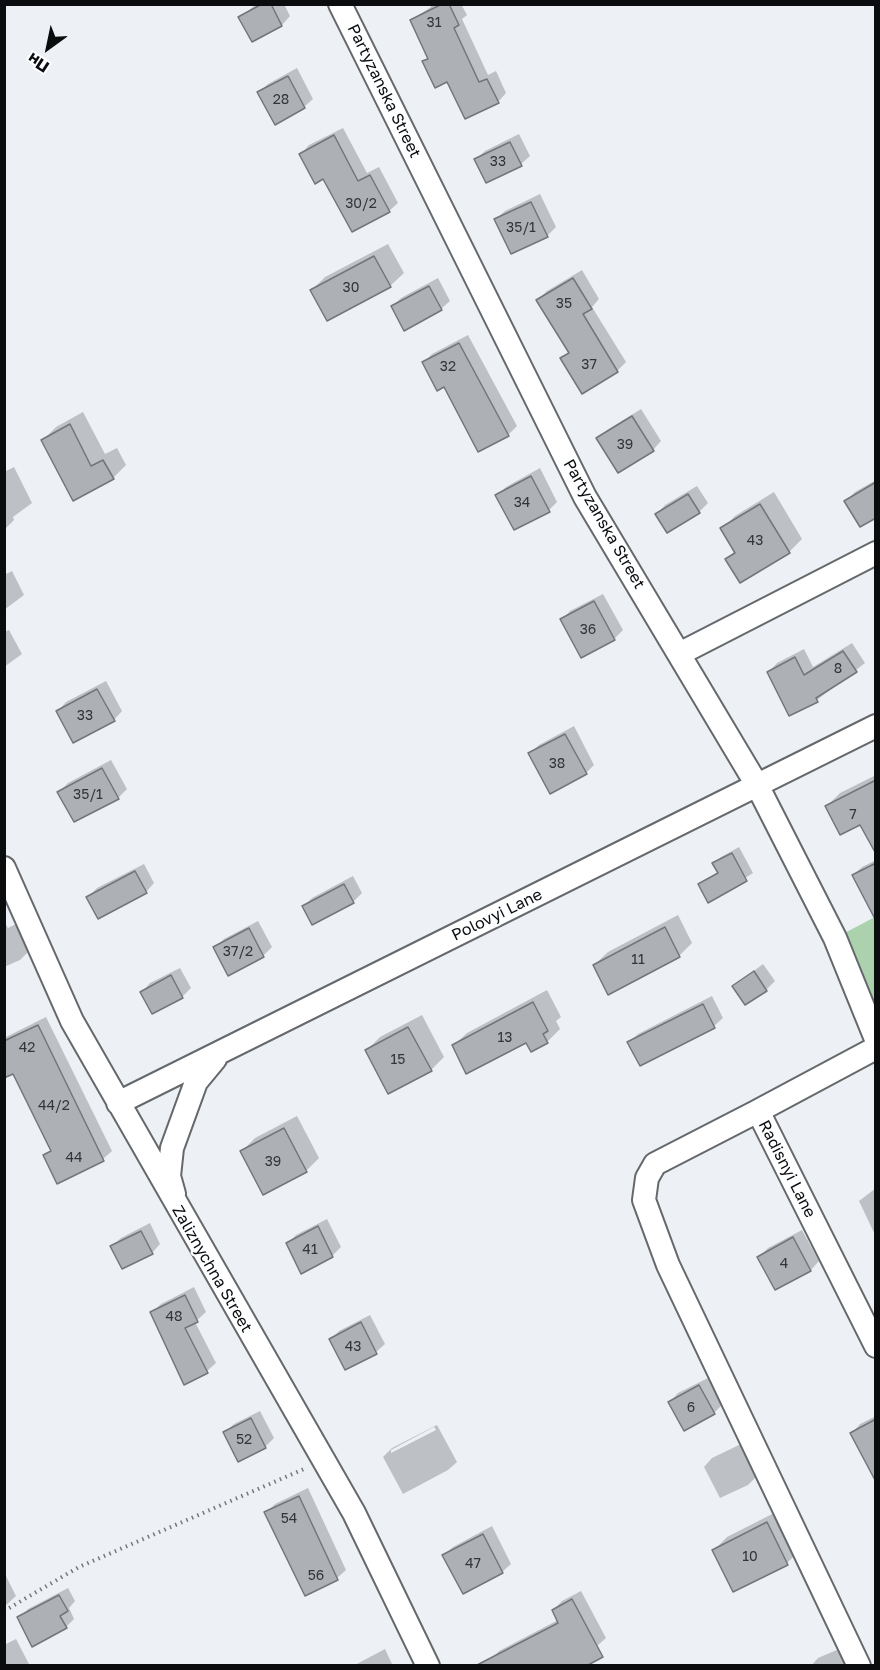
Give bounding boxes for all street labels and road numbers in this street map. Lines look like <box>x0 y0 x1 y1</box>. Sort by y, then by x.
street label: Partyzanska Street <box>343 21 425 161</box>
street label: Partyzanska Street <box>559 456 649 592</box>
street label: Polovyi Lane <box>449 885 545 945</box>
street label: Radisnyi Lane <box>754 1117 820 1221</box>
street label: Zaliznychna Street <box>168 1202 256 1336</box>

